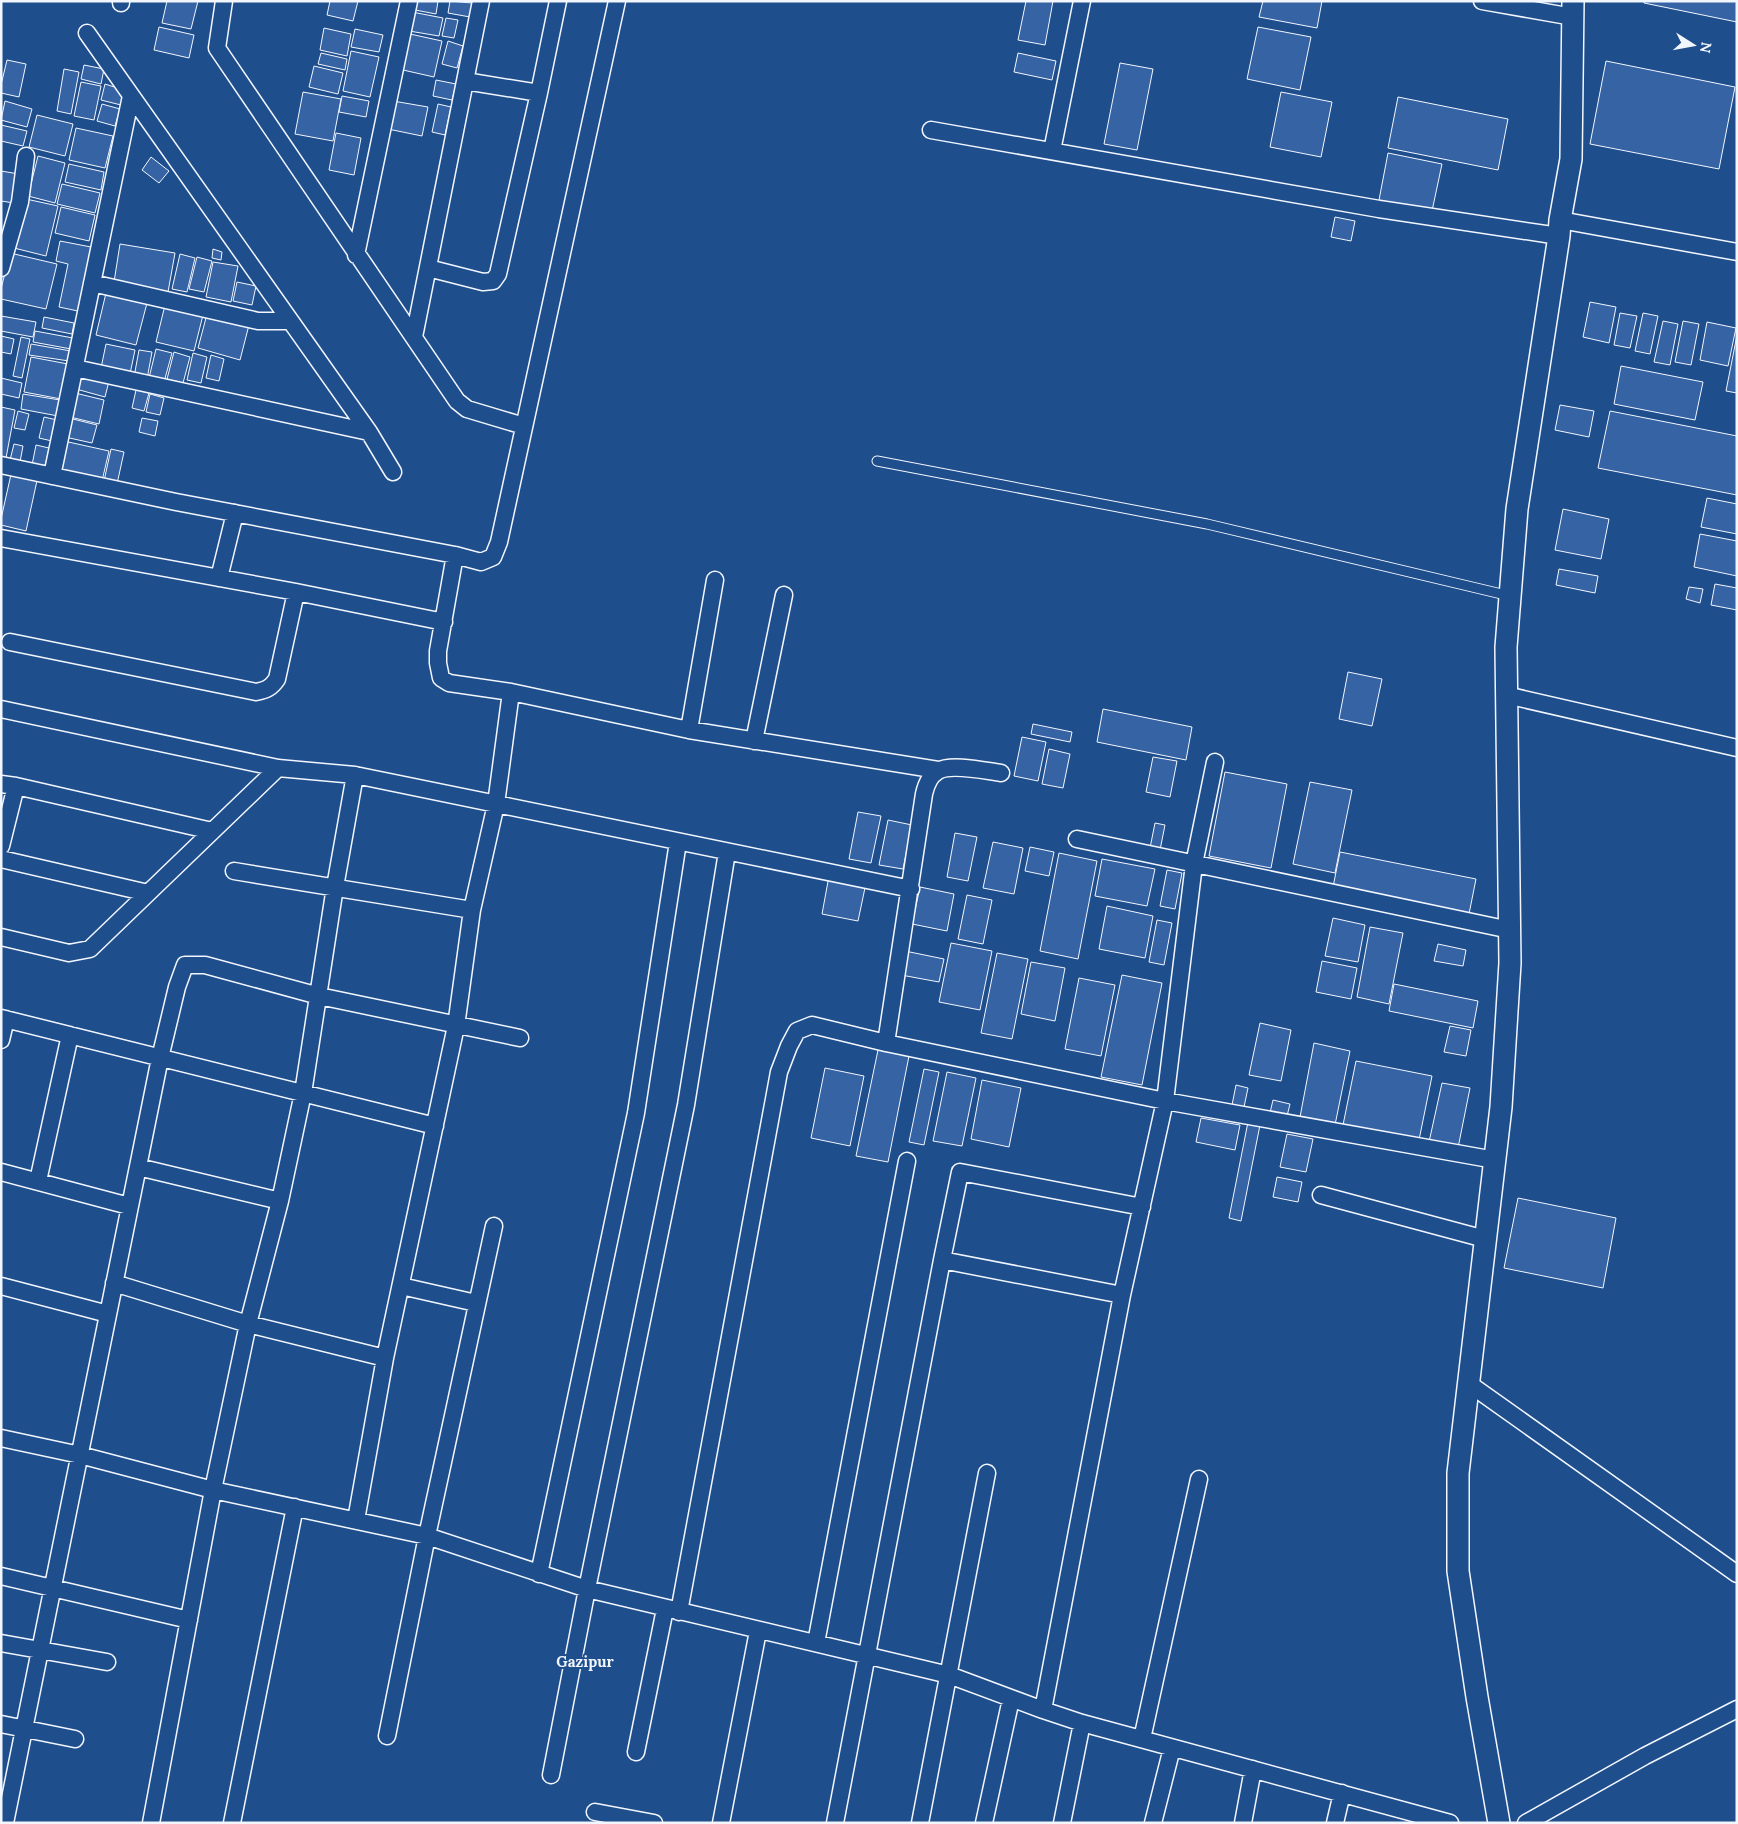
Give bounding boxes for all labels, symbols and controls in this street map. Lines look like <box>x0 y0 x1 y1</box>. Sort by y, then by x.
north arrow <box>1668 20 1718 70</box>
text: N <box>1696 40 1716 55</box>
district label: Gazipur <box>556 1652 614 1671</box>

